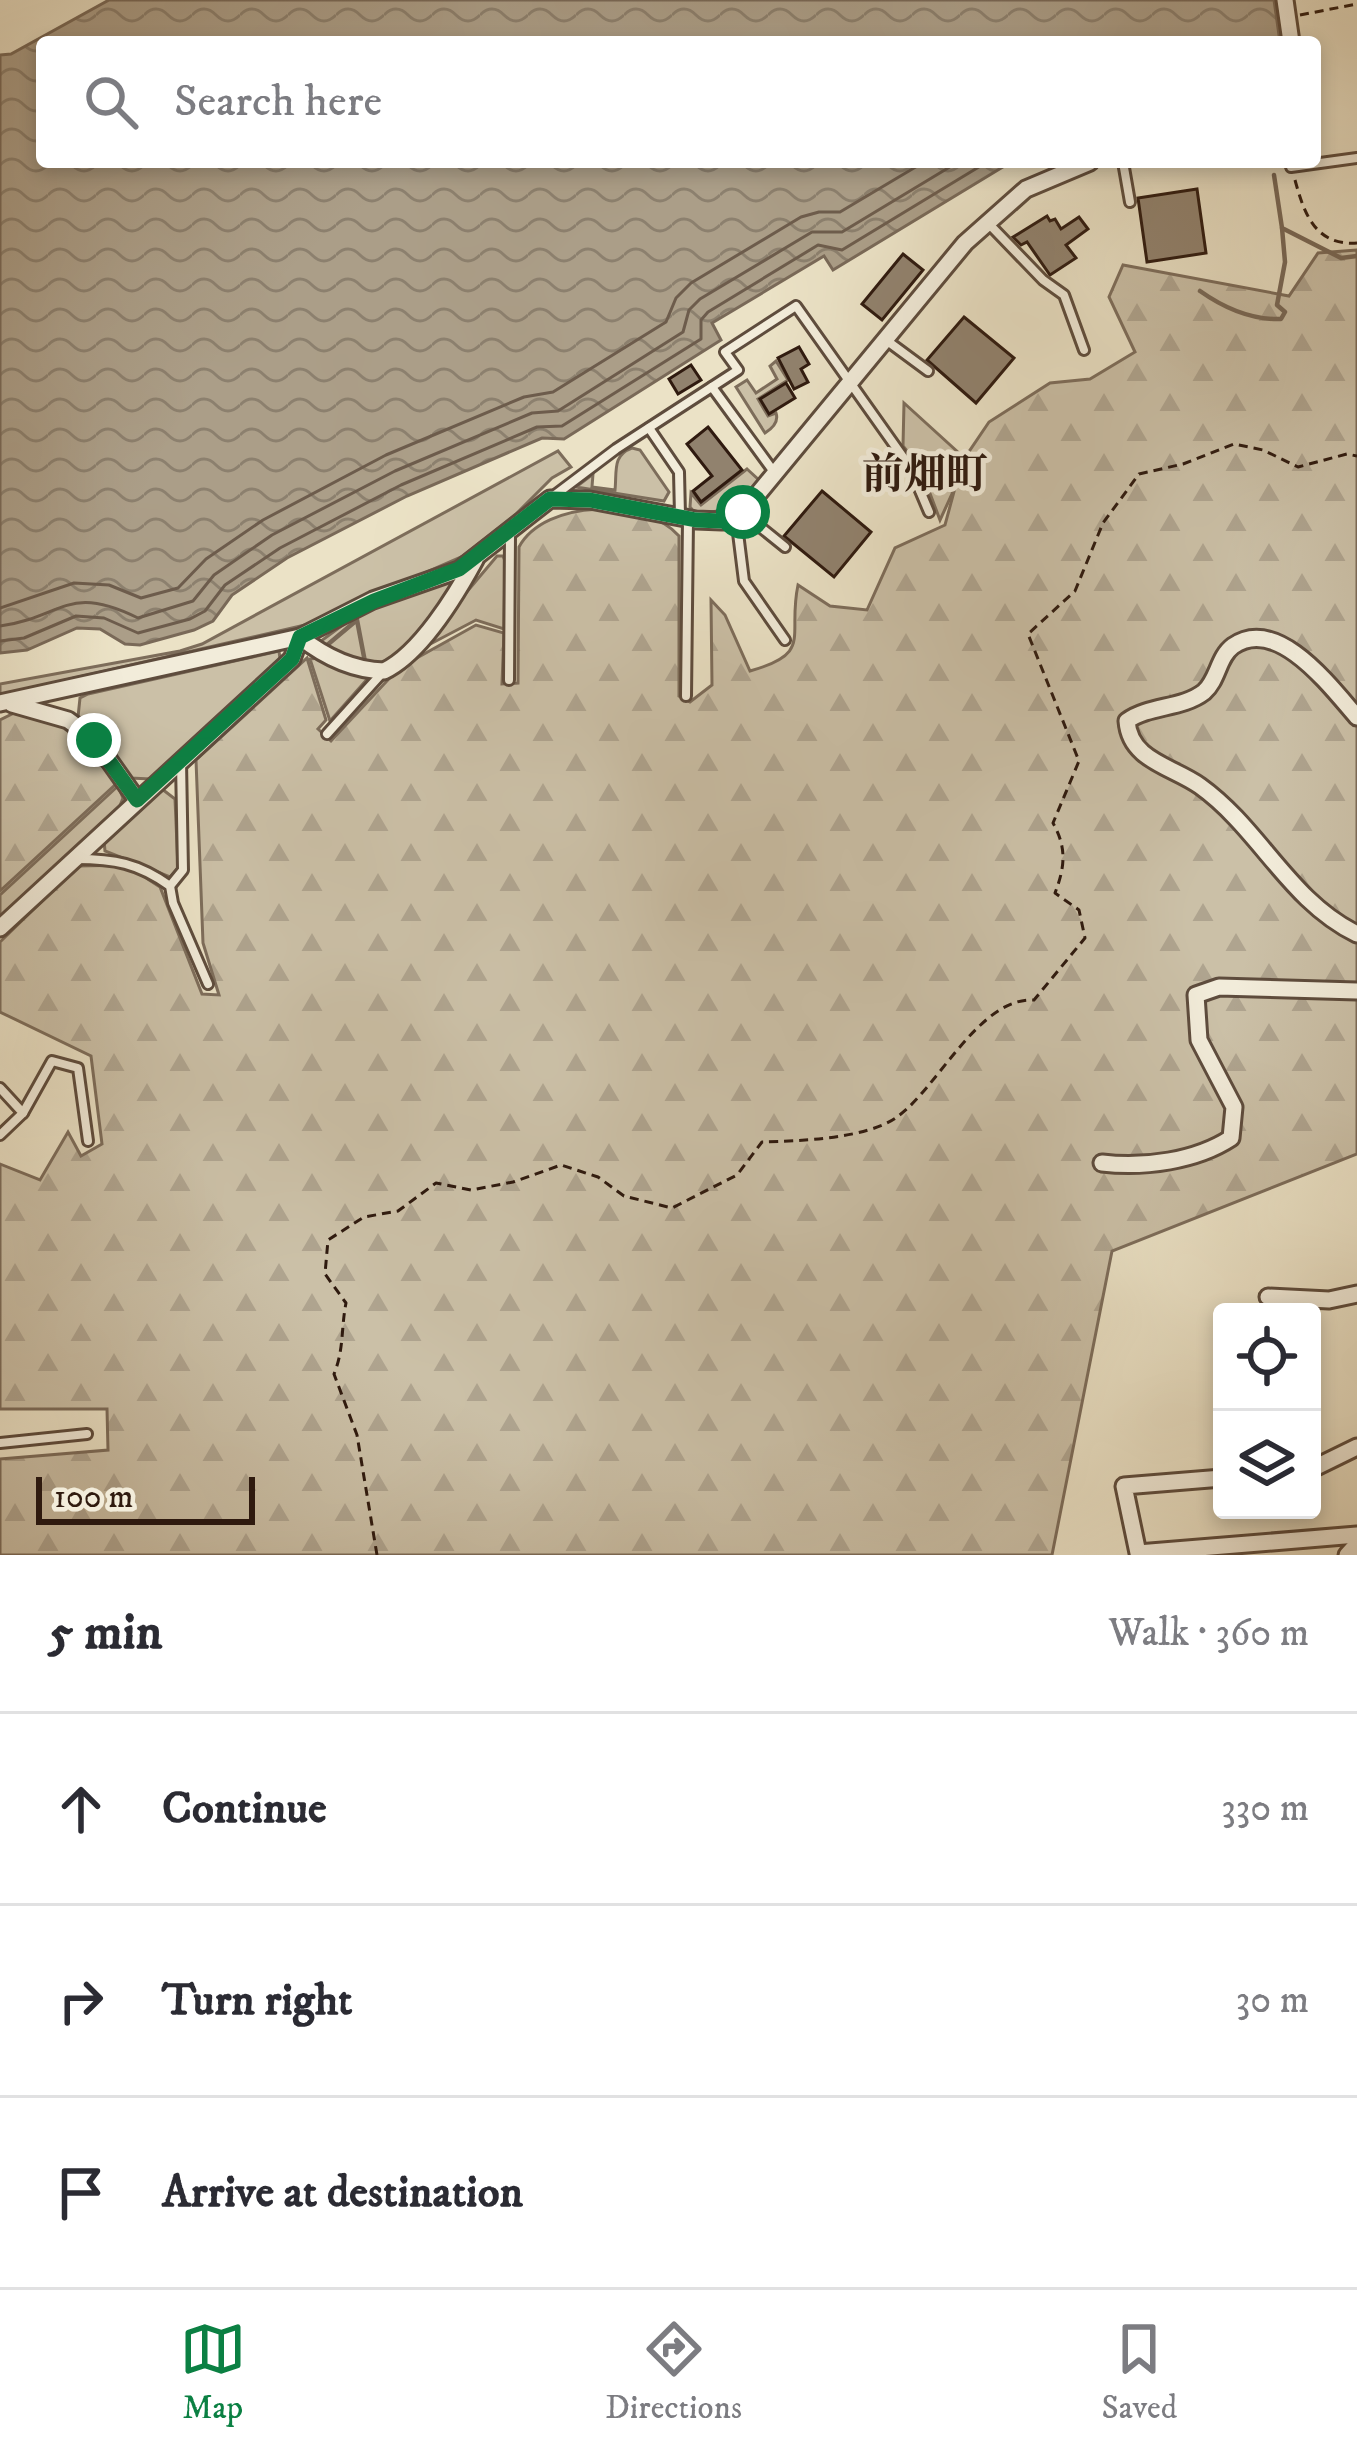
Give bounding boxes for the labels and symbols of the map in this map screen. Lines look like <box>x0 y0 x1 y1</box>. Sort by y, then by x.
district label: 前畑町 <box>862 450 988 502</box>
route start <box>716 485 770 539</box>
route end <box>67 713 121 767</box>
scale bar <box>36 1471 255 1524</box>

